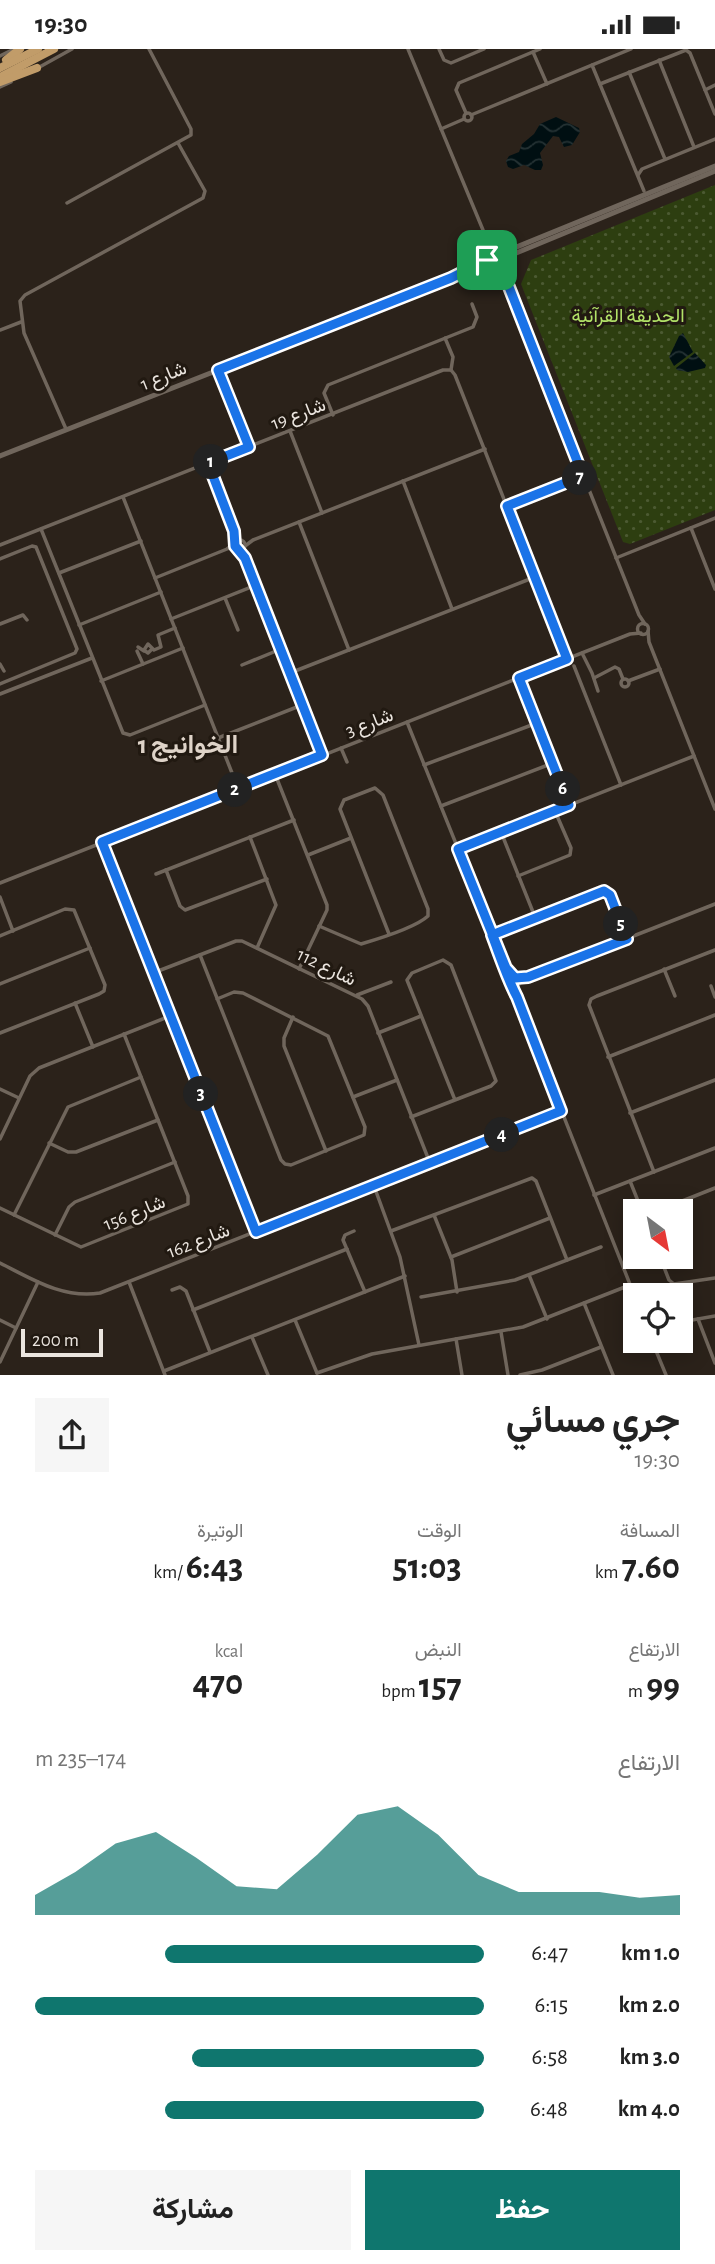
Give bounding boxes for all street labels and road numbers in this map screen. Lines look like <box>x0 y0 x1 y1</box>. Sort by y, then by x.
street label: شارع 1 <box>138 359 190 396</box>
street label: شارع 19 <box>269 395 329 435</box>
street label: شارع 3 <box>343 706 397 743</box>
street label: شارع 112 <box>293 945 359 992</box>
street label: شارع 156 <box>101 1192 169 1236</box>
street label: شارع 162 <box>165 1221 233 1264</box>

